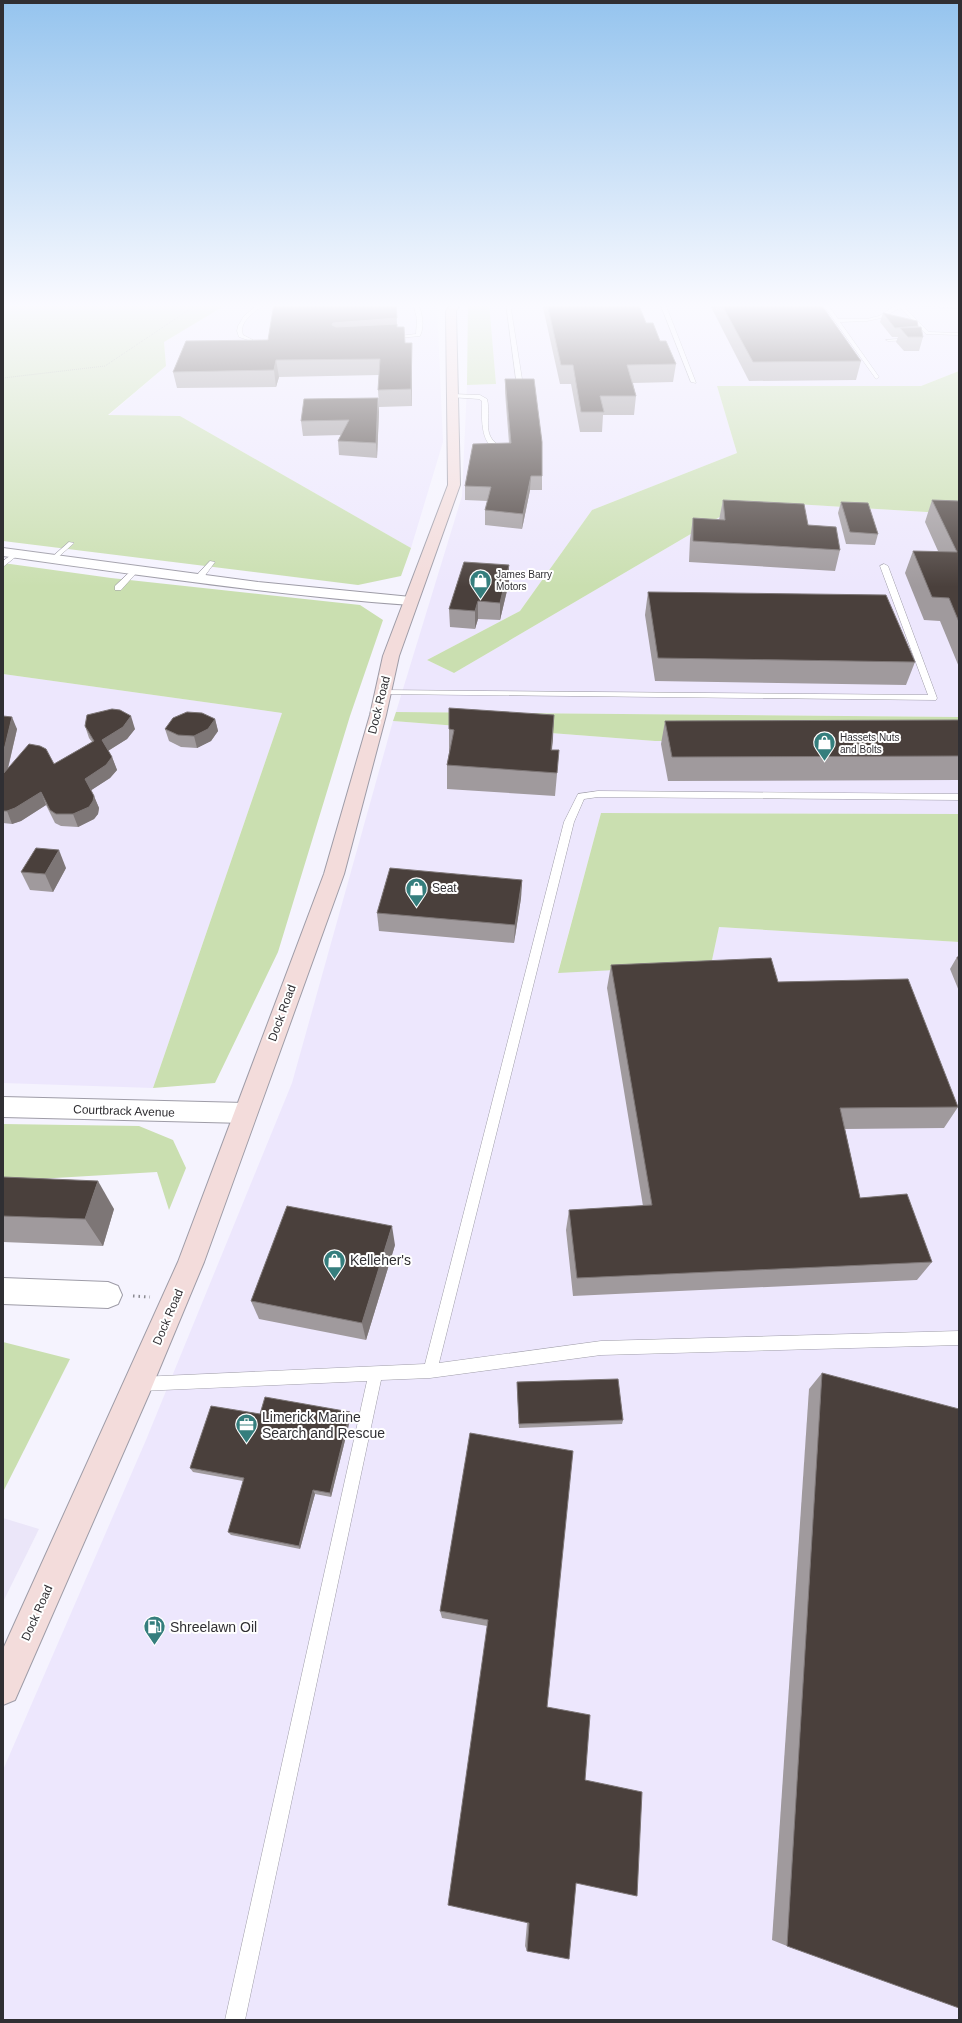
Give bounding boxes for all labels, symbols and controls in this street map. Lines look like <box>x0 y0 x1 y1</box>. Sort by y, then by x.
shop icon: James Barry Motors <box>468 567 494 600</box>
place label: James Barry Motors <box>496 569 552 592</box>
street label: Dock Road <box>365 675 393 735</box>
shop icon: Hassets Nuts and Bolts <box>811 730 837 763</box>
place label: Hassets Nuts and Bolts <box>840 732 899 755</box>
shop icon: Seat <box>404 875 430 908</box>
place label: Seat <box>432 881 457 895</box>
street label: Dock Road <box>265 983 299 1043</box>
street label: Courtbrack Avenue <box>73 1102 175 1120</box>
shop icon: Kelleher's <box>322 1247 348 1280</box>
place label: Kelleher's <box>350 1252 411 1268</box>
street label: Dock Road <box>150 1287 186 1347</box>
place label: Limerick Marine Search and Rescue <box>262 1409 385 1441</box>
office icon: Limerick Marine Search and Rescue <box>234 1412 260 1445</box>
street label: Dock Road <box>19 1583 55 1643</box>
fuel station icon: Shreelawn Oil <box>142 1614 168 1647</box>
place label: Shreelawn Oil <box>170 1619 257 1635</box>

